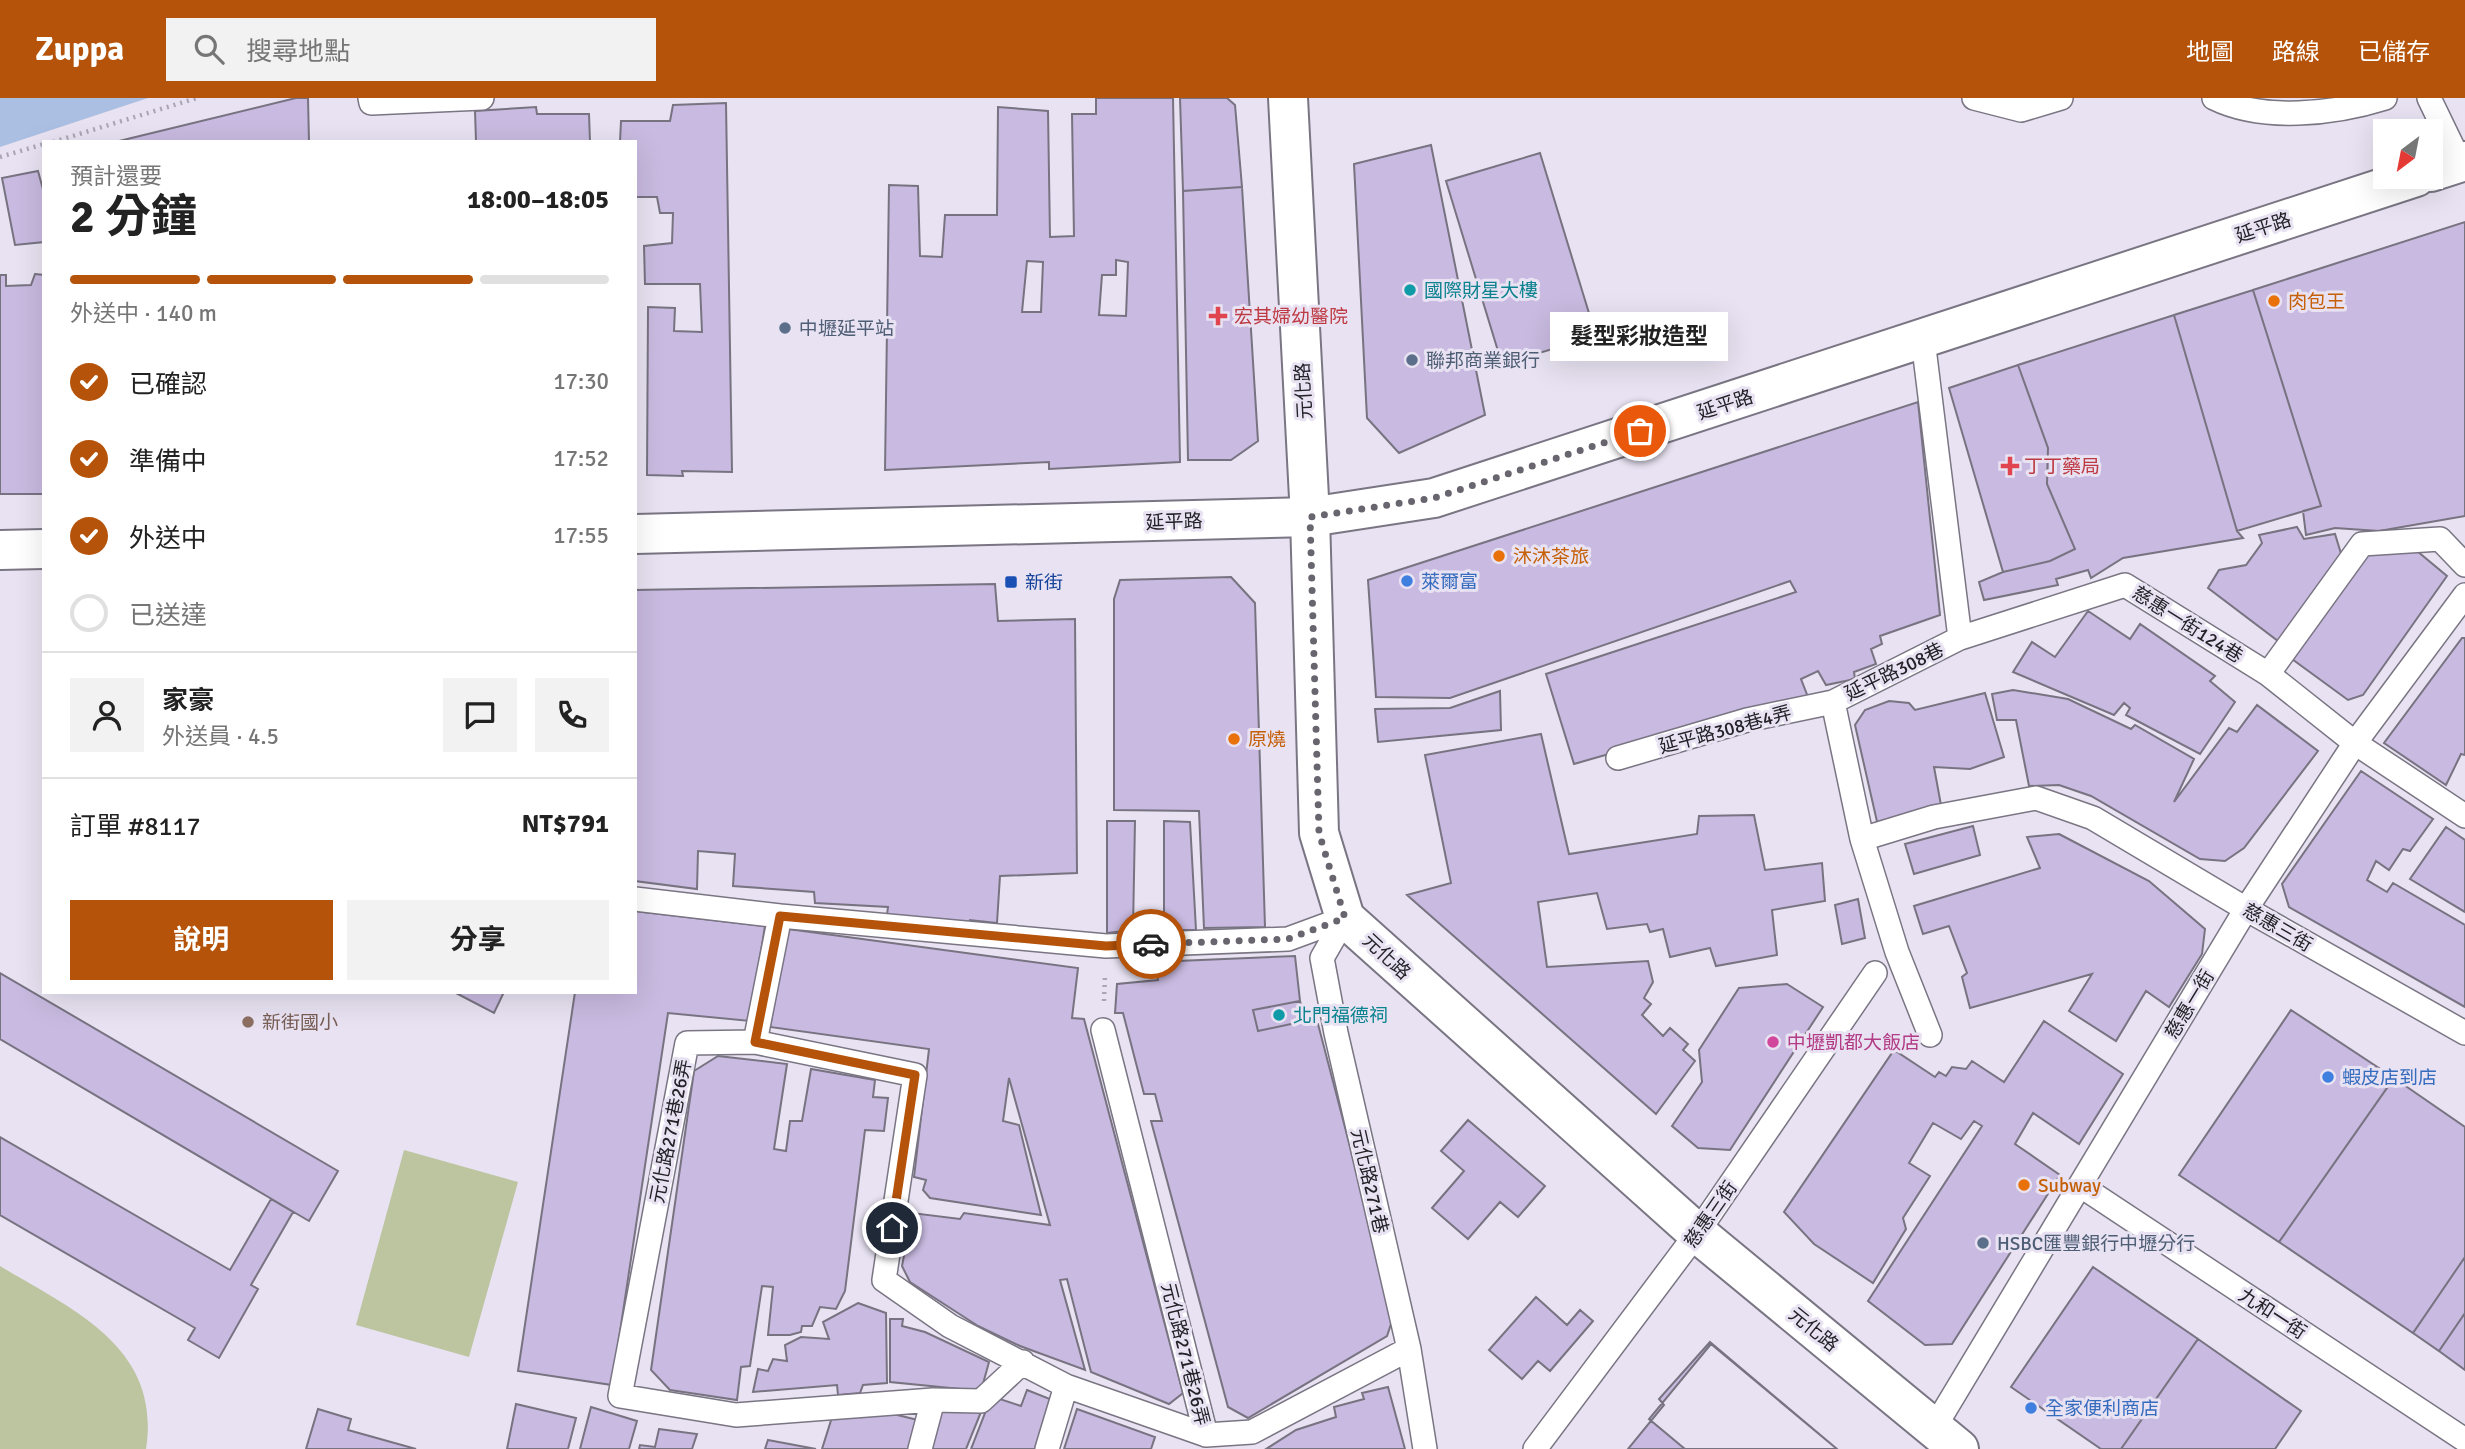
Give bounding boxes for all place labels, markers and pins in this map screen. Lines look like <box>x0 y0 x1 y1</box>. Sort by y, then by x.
place label: 國際財星大樓 <box>1424 279 1538 303</box>
marker: 國際財星大樓 <box>1402 282 1418 298</box>
place label: 肉包王 <box>2288 290 2345 314</box>
marker: 肉包王 <box>2266 293 2282 309</box>
place label: 宏其婦幼醫院 <box>1234 305 1348 329</box>
marker: 宏其婦幼醫院 <box>1208 306 1228 326</box>
callout: 髮型彩妝造型 <box>1551 312 1729 361</box>
place label: 中壢延平站 <box>799 317 894 341</box>
marker: 中壢延平站 <box>777 320 793 336</box>
place label: 聯邦商業銀行 <box>1426 349 1540 373</box>
marker: 聯邦商業銀行 <box>1404 352 1420 368</box>
pin <box>1610 401 1670 461</box>
place label: 丁丁藥局 <box>2024 455 2100 479</box>
marker: 丁丁藥局 <box>2002 458 2018 474</box>
place label: 沐沐茶旅 <box>1513 545 1589 569</box>
marker: 沐沐茶旅 <box>1491 548 1507 564</box>
place label: 萊爾富 <box>1421 570 1478 594</box>
place label: 新街 <box>1025 571 1063 595</box>
marker: 萊爾富 <box>1399 573 1415 589</box>
marker: 新街 <box>1003 574 1019 590</box>
place label: 原燒 <box>1248 728 1286 752</box>
marker: 原燒 <box>1226 731 1242 747</box>
place label: 北門福德祠 <box>1293 1004 1388 1028</box>
marker: 北門福德祠 <box>1271 1007 1287 1023</box>
place label: 新街國小 <box>262 1011 338 1035</box>
marker: 新街國小 <box>240 1014 256 1030</box>
place label: 中壢凱都大飯店 <box>1787 1031 1920 1055</box>
marker: 中壢凱都大飯店 <box>1765 1034 1781 1050</box>
place label: 蝦皮店到店 <box>2342 1066 2437 1090</box>
marker: 蝦皮店到店 <box>2320 1069 2336 1085</box>
place label: Subway <box>2038 1174 2101 1198</box>
marker: Subway <box>2016 1177 2032 1193</box>
pin <box>862 1198 922 1258</box>
place label: HSBC匯豐銀行中壢分行 <box>1997 1232 2195 1256</box>
marker: HSBC匯豐銀行中壢分行 <box>1975 1235 1991 1251</box>
place label: 全家便利商店 <box>2045 1397 2159 1421</box>
marker: 全家便利商店 <box>2023 1400 2039 1416</box>

